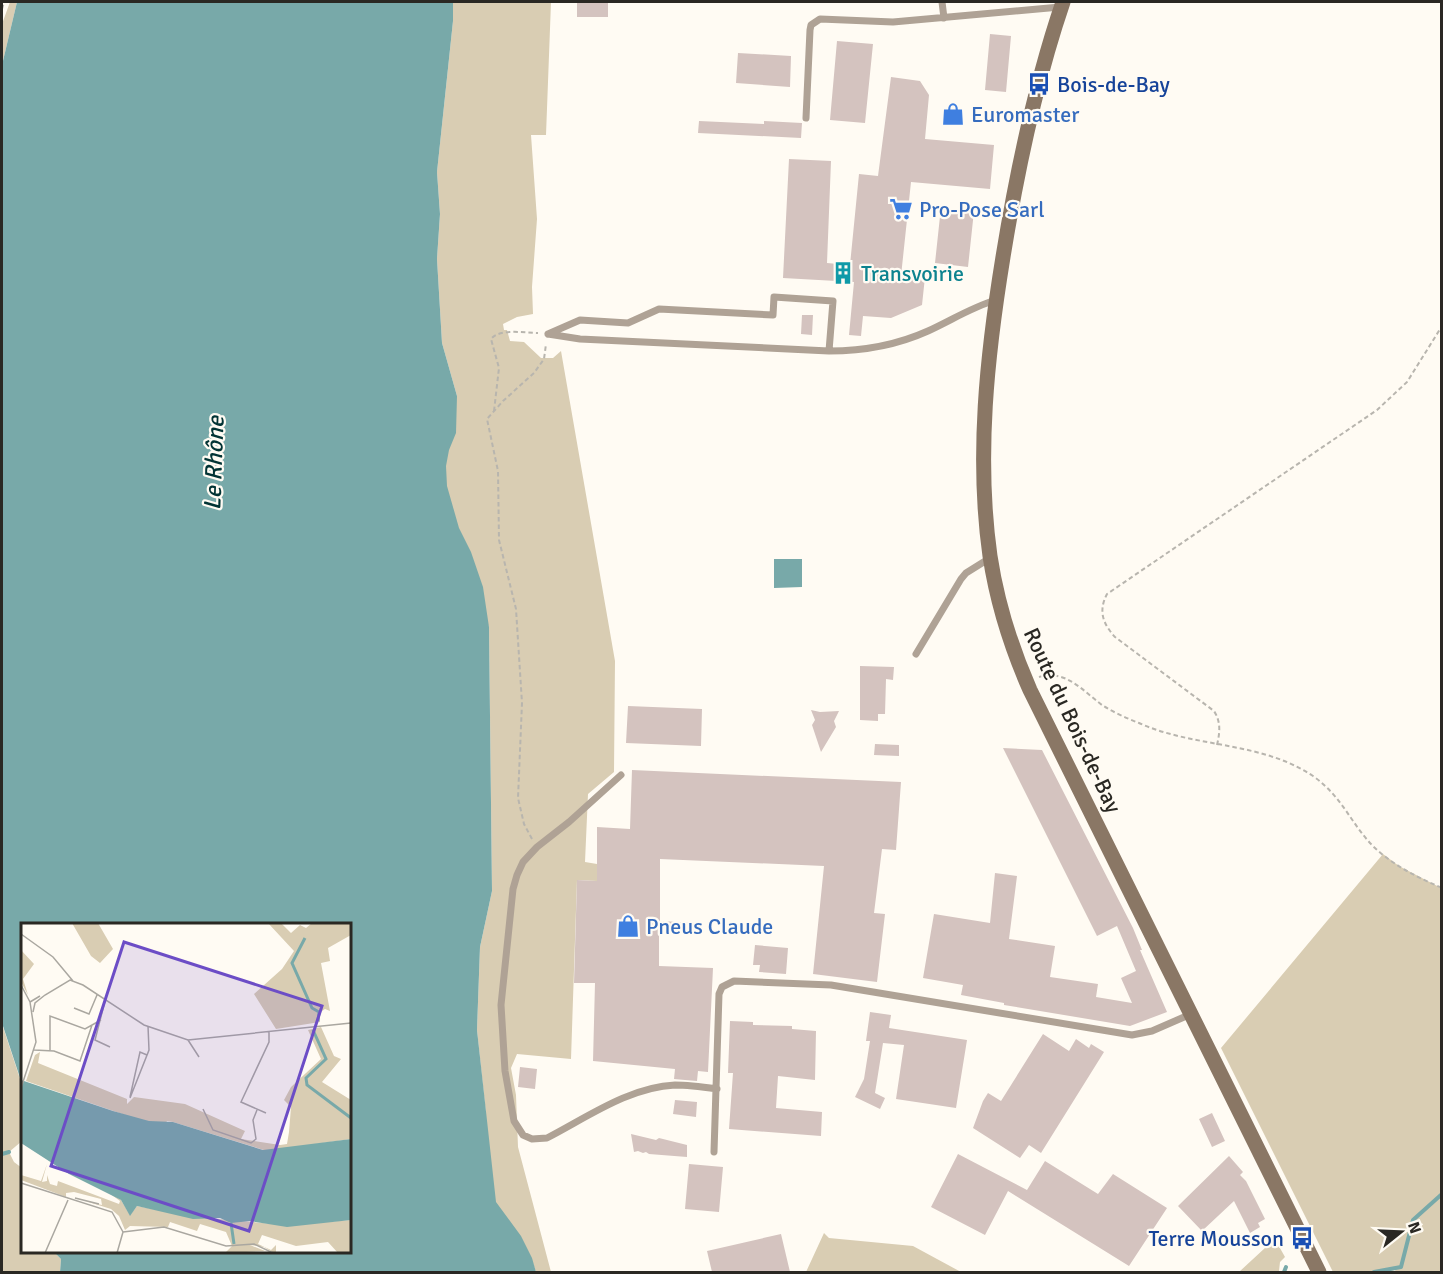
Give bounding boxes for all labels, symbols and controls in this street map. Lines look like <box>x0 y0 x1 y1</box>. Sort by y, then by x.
bus stop icon: Bois-de-Bay <box>1026 71 1052 97</box>
place label: Bois-de-Bay <box>1057 71 1171 98</box>
shop icon: Euromaster <box>940 101 966 127</box>
place label: Euromaster <box>971 101 1079 128</box>
supermarket icon: Pro-Pose Sarl <box>888 196 914 222</box>
place label: Pro-Pose Sarl <box>919 196 1045 223</box>
building icon: Transvoirie <box>830 260 856 286</box>
place label: Transvoirie <box>861 260 964 287</box>
water label: Le Rhône <box>197 414 231 511</box>
street label: Route du Bois-de-Bay <box>1018 623 1128 818</box>
shop icon: Pneus Claude <box>615 913 641 939</box>
place label: Pneus Claude <box>646 913 773 940</box>
inset map <box>21 923 351 1253</box>
north arrow <box>1371 1202 1431 1262</box>
text: N <box>1403 1219 1426 1236</box>
place label: Terre Mousson <box>1148 1225 1284 1252</box>
bus stop icon: Terre Mousson <box>1289 1225 1315 1251</box>

